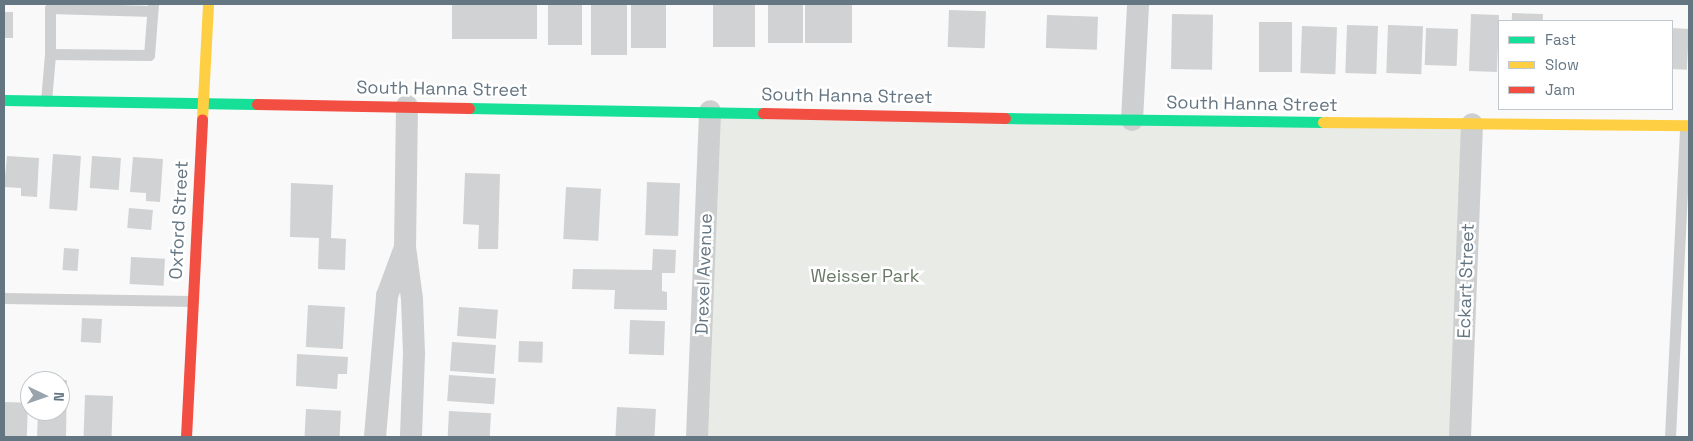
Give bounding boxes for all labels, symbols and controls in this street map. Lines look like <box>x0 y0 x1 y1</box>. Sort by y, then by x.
legend <box>1498 20 1673 110</box>
text: Fast <box>1545 30 1576 49</box>
text: Slow <box>1545 55 1579 74</box>
street label: South Hanna Street <box>356 77 528 101</box>
text: Jam <box>1545 80 1575 99</box>
street label: South Hanna Street <box>761 84 933 108</box>
street label: South Hanna Street <box>1166 92 1338 116</box>
street label: Oxford Street <box>165 160 193 280</box>
street label: Drexel Avenue <box>691 213 717 335</box>
street label: Eckart Street <box>1453 223 1479 339</box>
park label: Weisser Park <box>810 265 920 287</box>
north arrow <box>20 371 70 421</box>
text: N <box>50 392 68 402</box>

